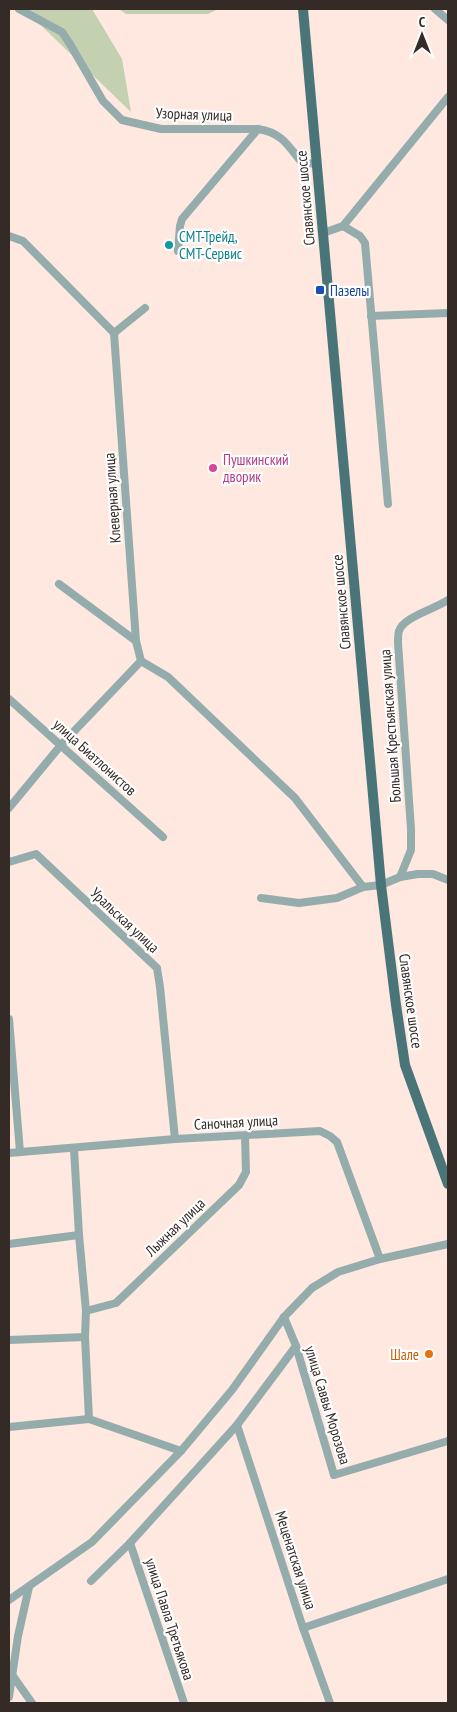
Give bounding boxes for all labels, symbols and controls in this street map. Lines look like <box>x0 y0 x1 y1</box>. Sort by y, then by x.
north arrow <box>397 10 447 60</box>
text: С <box>419 13 426 31</box>
street label: Узорная улица <box>155 103 233 125</box>
street label: Славянское шоссе <box>291 150 319 246</box>
place label: СМТ-Трейд, СМТ-Сервис <box>179 227 243 263</box>
marker: СМТ-Трейд, СМТ-Сервис <box>163 239 175 251</box>
place label: Пазелы <box>330 281 369 300</box>
marker: Пазелы <box>314 284 326 296</box>
place label: Пушкинский дворик <box>223 450 289 486</box>
street label: Клеверная улица <box>99 452 125 544</box>
marker: Пушкинский дворик <box>207 462 219 474</box>
street label: Славянское шоссе <box>327 554 355 650</box>
street label: Большая Крестьянская улица <box>375 649 405 803</box>
street label: улица Биатлонистов <box>49 715 141 799</box>
street label: Уральская улица <box>87 883 163 957</box>
street label: Славянское шоссе <box>395 952 427 1050</box>
street label: Саночная улица <box>194 1110 278 1134</box>
street label: Лыжная улица <box>140 1194 209 1261</box>
street label: улица Саввы Морозова <box>301 1343 355 1467</box>
place label: Шале <box>390 1345 419 1364</box>
marker: Шале <box>423 1348 435 1360</box>
street label: Меценатская улица <box>271 1508 321 1612</box>
street label: улица Павла Третьякова <box>141 1556 199 1682</box>

